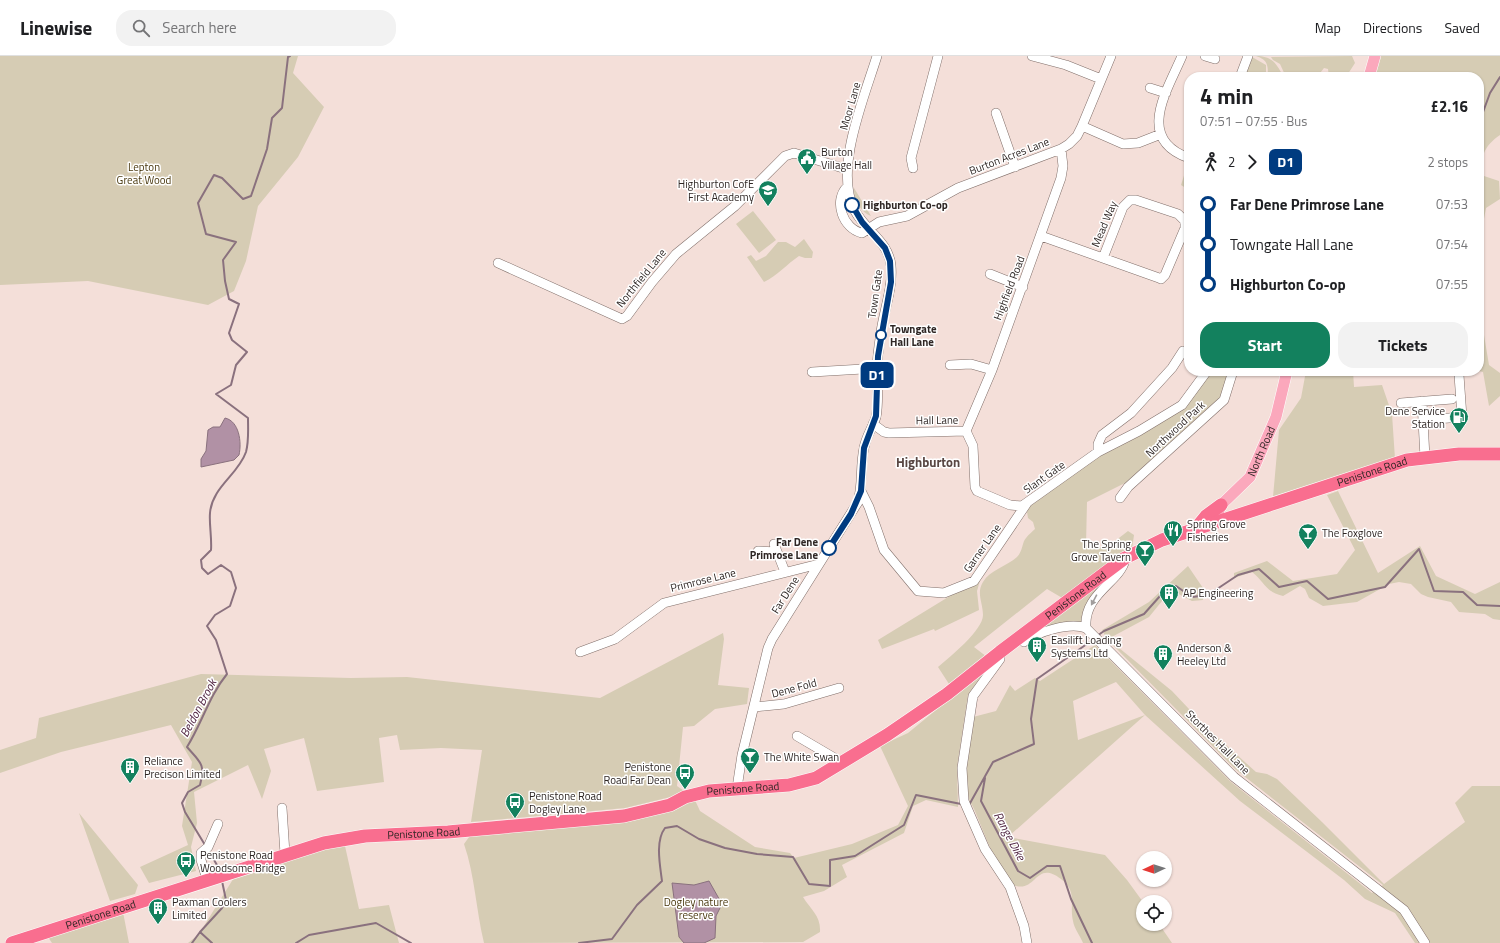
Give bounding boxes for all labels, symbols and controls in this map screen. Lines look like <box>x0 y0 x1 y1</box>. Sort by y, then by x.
search box <box>116 10 396 46</box>
text: Linewise <box>20 13 92 42</box>
text: Search here <box>162 16 237 39</box>
icon: search <box>130 17 152 39</box>
text: Map <box>1315 17 1341 38</box>
text: Directions <box>1363 17 1422 38</box>
text: Saved <box>1444 17 1480 38</box>
text: 4 min <box>1200 79 1253 113</box>
street label: Moor Lane <box>836 80 865 132</box>
text: £2.16 <box>1431 95 1468 118</box>
text: 07:51 – 07:55 · Bus <box>1200 111 1307 131</box>
street label: Burton Acres Lane <box>967 133 1052 179</box>
place label: Burton Village Hall <box>821 144 872 173</box>
public building icon: Burton Village Hall <box>796 147 818 175</box>
icon: walk <box>1200 151 1222 173</box>
icon: forward <box>1241 151 1263 173</box>
text: D1 <box>1277 151 1294 172</box>
text: 2 <box>1228 152 1235 172</box>
text: 2 stops <box>1427 152 1468 172</box>
park label: Lepton Great Wood <box>117 159 172 188</box>
place label: Highburton CofE First Academy <box>678 176 755 205</box>
school or university icon: Highburton CofE First Academy <box>757 179 779 207</box>
text: Far Dene Primrose Lane <box>1230 193 1384 216</box>
text: 07:53 <box>1436 194 1468 214</box>
marker: Highburton Co-op <box>844 197 860 213</box>
place label: Highburton Co-op <box>863 197 948 213</box>
street label: Mead Way <box>1087 198 1121 250</box>
text: Towngate Hall Lane <box>1230 233 1353 256</box>
text: 07:54 <box>1436 234 1468 254</box>
street label: Northfield Lane <box>612 245 670 311</box>
street label: Highfield Road <box>989 253 1029 322</box>
street label: Town Gate <box>864 268 886 319</box>
text: Highburton Co-op <box>1230 273 1346 296</box>
text: 07:55 <box>1436 274 1468 294</box>
place label: Towngate Hall Lane <box>890 321 937 350</box>
button: Start <box>1200 322 1330 368</box>
button: Tickets <box>1338 322 1468 368</box>
marker: Towngate Hall Lane <box>875 329 887 341</box>
line badge: D1 <box>859 362 895 388</box>
text: D1 <box>869 364 885 385</box>
street label: Northwood Park <box>1142 397 1209 461</box>
place label: Dene Service Station <box>1385 403 1445 432</box>
fuel station icon: Dene Service Station <box>1448 406 1470 434</box>
street label: Hall Lane <box>916 412 959 428</box>
street label: North Road <box>1243 423 1279 479</box>
district label: Highburton <box>896 452 960 472</box>
street label: Penistone Road <box>1335 452 1409 490</box>
street label: Slant Gate <box>1020 456 1069 497</box>
place label: Spring Grove Fisheries <box>1187 516 1246 545</box>
restaurant icon: Spring Grove Fisheries <box>1162 519 1184 547</box>
street label: Garner Lane <box>959 520 1005 576</box>
bar icon: The Foxglove <box>1297 522 1319 550</box>
place label: The Foxglove <box>1322 525 1383 541</box>
place label: Far Dene Primrose Lane <box>750 534 818 563</box>
place label: The Spring Grove Tavern <box>1071 536 1131 565</box>
bar icon: The Spring Grove Tavern <box>1134 539 1156 567</box>
marker: Far Dene Primrose Lane <box>821 540 837 556</box>
street label: Primrose Lane <box>669 564 738 596</box>
street label: Penistone Road <box>1042 567 1110 624</box>
street label: Far Dene <box>767 573 803 617</box>
building icon: AP Engineering <box>1158 582 1180 610</box>
place label: AP Engineering <box>1183 585 1254 601</box>
one-way arrow <box>1091 594 1097 606</box>
place label: Easilift Loading Systems Ltd <box>1051 632 1122 661</box>
building icon: Easilift Loading Systems Ltd <box>1026 635 1048 663</box>
place label: Anderson & Heeley Ltd <box>1177 640 1232 669</box>
building icon: Anderson & Heeley Ltd <box>1152 643 1174 671</box>
water label: Beldon Brook <box>175 674 222 740</box>
street label: Dene Fold <box>770 674 819 702</box>
street label: Storthes Hall Lane <box>1182 706 1254 778</box>
bar icon: The White Swan <box>739 746 761 774</box>
place label: The White Swan <box>764 749 839 765</box>
place label: Reliance Precison Limited <box>144 753 221 782</box>
building icon: Reliance Precison Limited <box>119 756 141 784</box>
place label: Penistone Road Far Dean <box>604 759 671 788</box>
bus stop icon: Penistone Road Far Dean <box>674 762 696 790</box>
street label: Penistone Road <box>706 778 780 799</box>
place label: Penistone Road Dogley Lane <box>529 788 602 817</box>
bus stop icon: Penistone Road Dogley Lane <box>504 791 526 819</box>
water label: Range Dike <box>989 808 1031 865</box>
street label: Penistone Road <box>387 823 461 843</box>
place label: Penistone Road Woodsome Bridge <box>200 847 286 876</box>
bus stop icon: Penistone Road Woodsome Bridge <box>175 850 197 878</box>
north arrow <box>1136 851 1172 887</box>
map controls <box>1136 851 1172 931</box>
place label: Paxman Coolers Limited <box>172 894 247 923</box>
park label: Dogley nature reserve <box>664 894 729 923</box>
button: locate <box>1136 895 1172 931</box>
street label: Penistone Road <box>63 896 138 933</box>
building icon: Paxman Coolers Limited <box>147 897 169 925</box>

